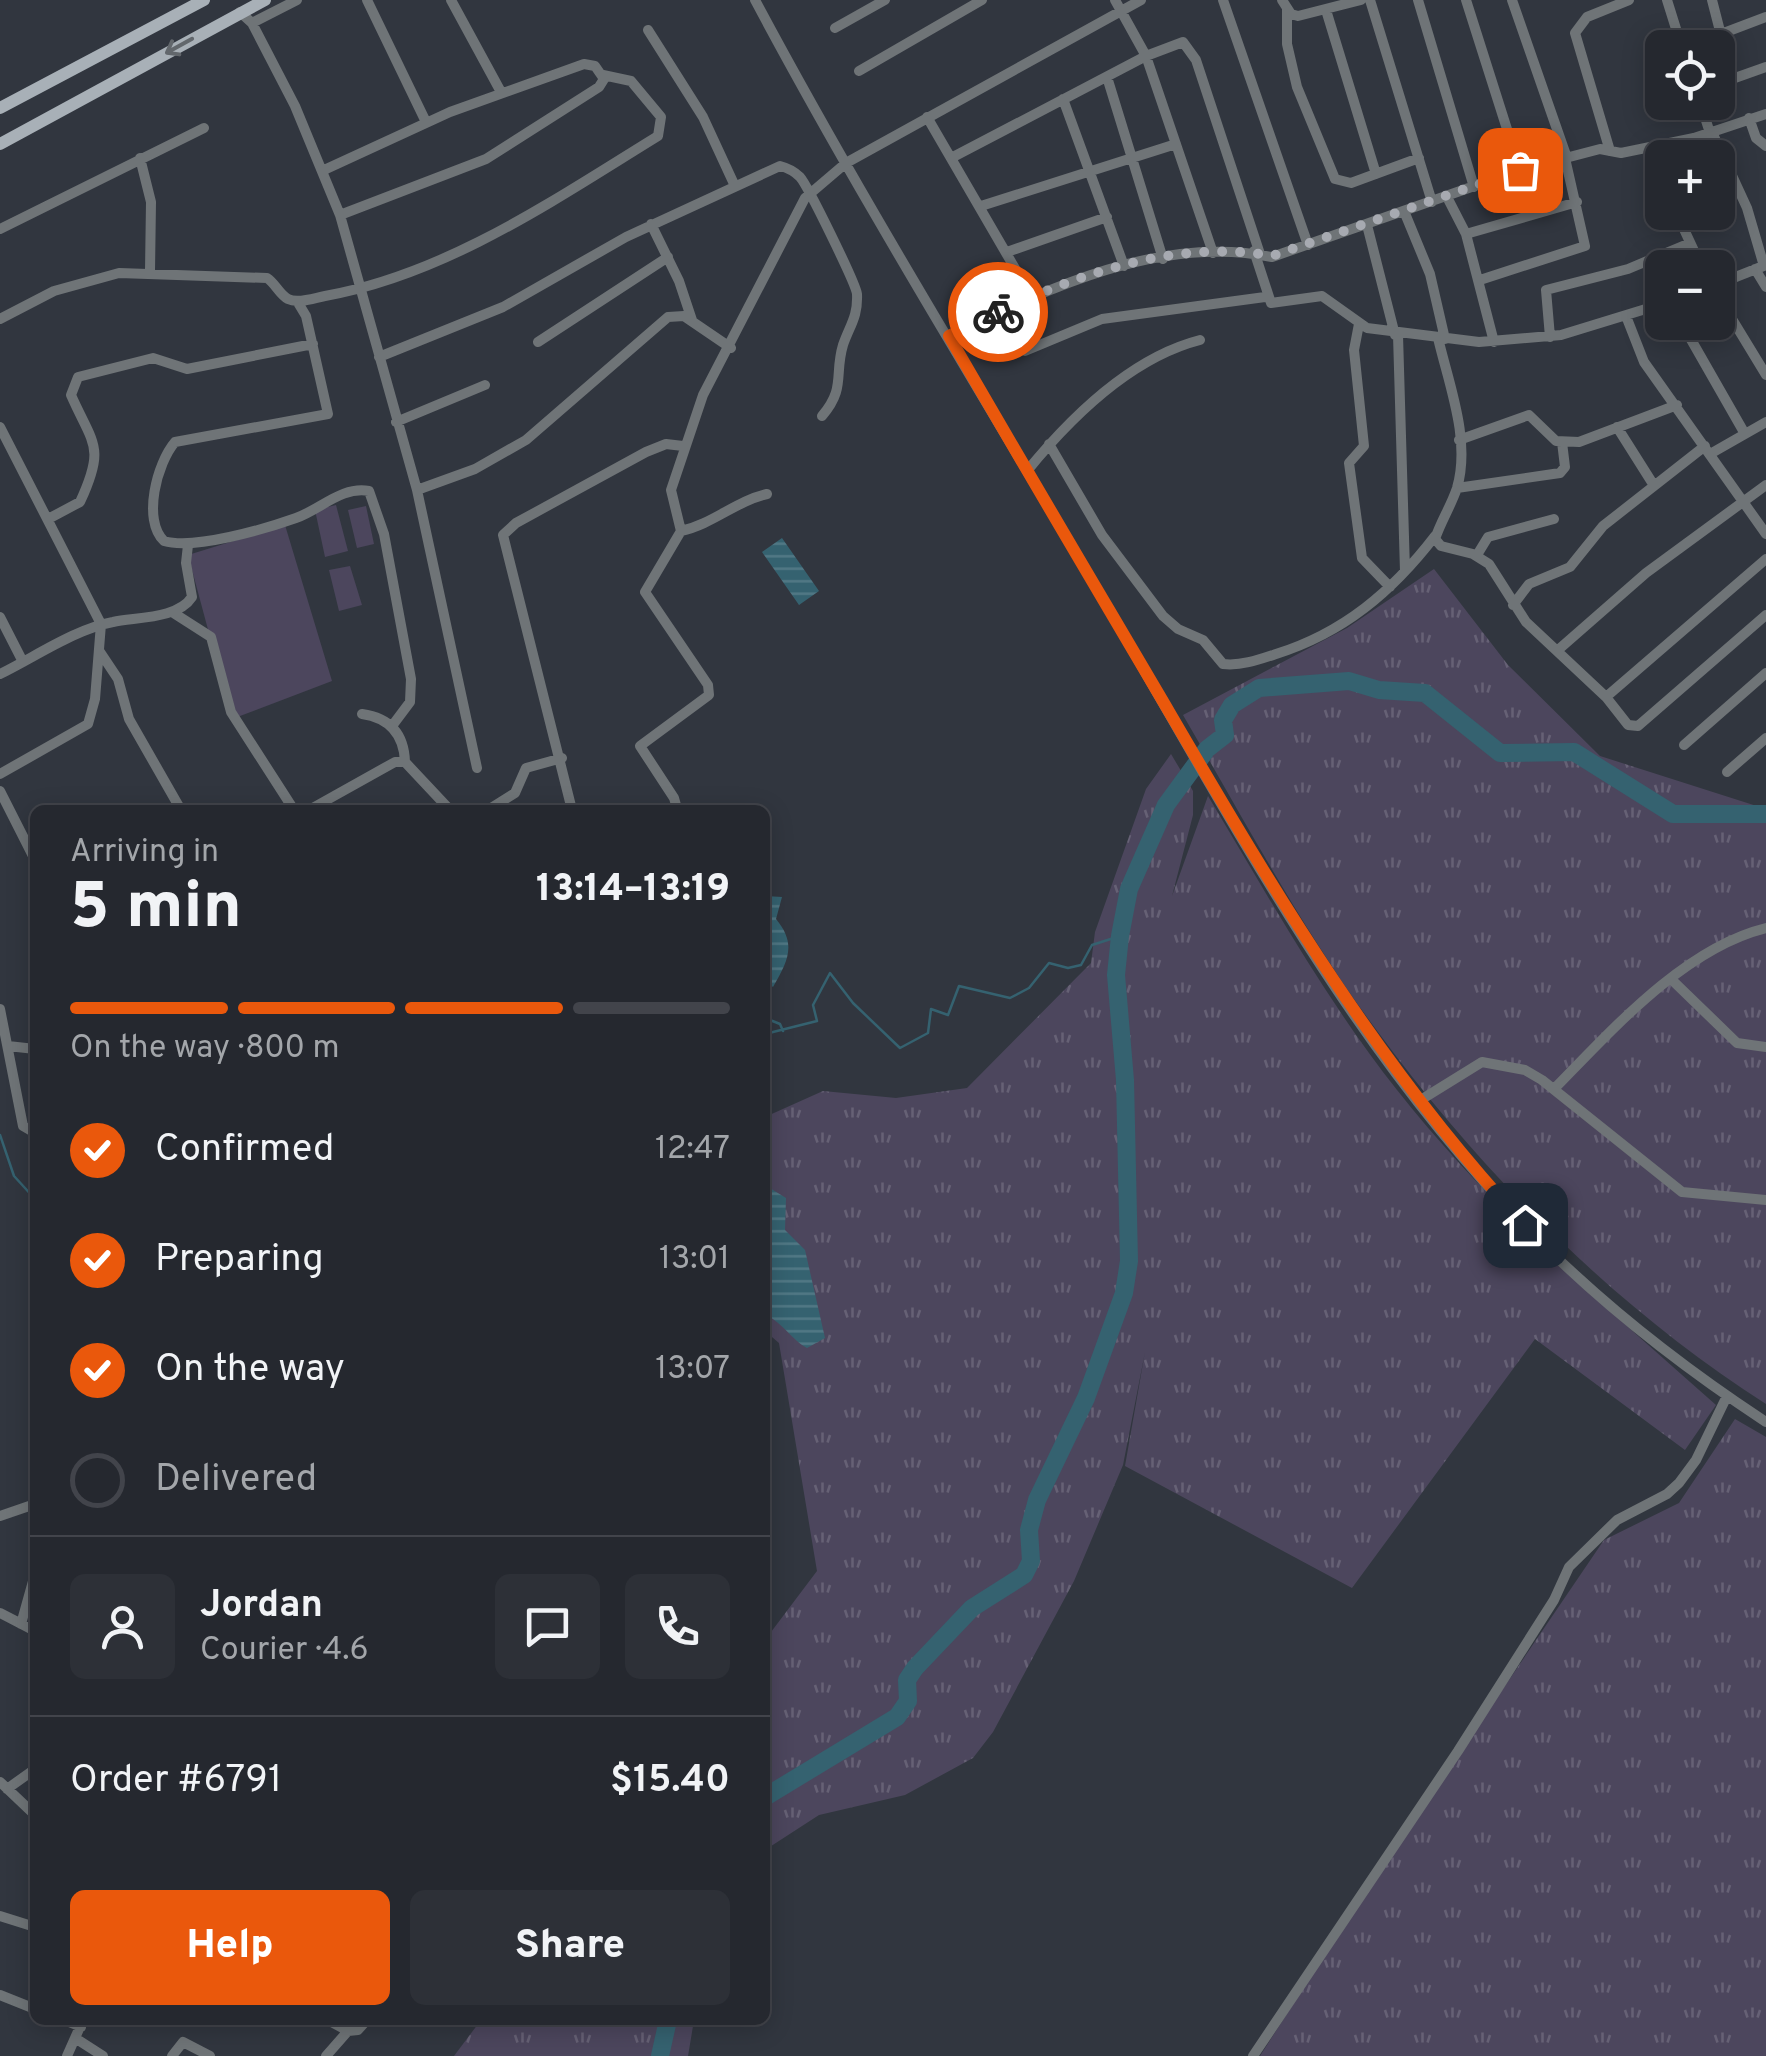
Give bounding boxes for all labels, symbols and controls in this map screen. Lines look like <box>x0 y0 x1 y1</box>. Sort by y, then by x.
map controls <box>1645 30 1735 340</box>
button: locate <box>1645 30 1735 120</box>
one-way arrow <box>164 37 194 57</box>
pin <box>1478 128 1563 213</box>
button: + <box>1645 140 1735 230</box>
icon: bag <box>1493 143 1548 198</box>
button: − <box>1645 250 1735 340</box>
courier <box>948 262 1048 362</box>
icon: bike <box>971 285 1026 340</box>
text: Arriving in <box>70 833 219 873</box>
text: 13:14–13:19 <box>536 866 730 915</box>
text: 5 min <box>70 869 242 951</box>
text: On the way · 800 m <box>70 1029 340 1069</box>
icon: check <box>70 1123 125 1178</box>
text: Confirmed <box>155 1126 334 1175</box>
text: 12:47 <box>655 1130 730 1170</box>
pin <box>1483 1183 1568 1268</box>
icon: home <box>1498 1198 1553 1253</box>
icon: check <box>70 1233 125 1288</box>
text: Preparing <box>155 1236 324 1285</box>
text: 13:01 <box>659 1240 730 1280</box>
icon: check <box>70 1343 125 1398</box>
text: On the way <box>155 1346 345 1395</box>
text: 13:07 <box>655 1350 730 1390</box>
text: Delivered <box>155 1456 317 1505</box>
button: person <box>70 1574 175 1679</box>
button: chat <box>495 1574 600 1679</box>
button: phone <box>625 1574 730 1679</box>
text: Jordan <box>200 1582 323 1631</box>
text: Courier · 4.6 <box>200 1631 369 1671</box>
text: Order #6791 <box>70 1757 282 1806</box>
text: $15.40 <box>610 1757 730 1806</box>
button: Help <box>70 1890 390 2005</box>
button: Share <box>410 1890 730 2005</box>

